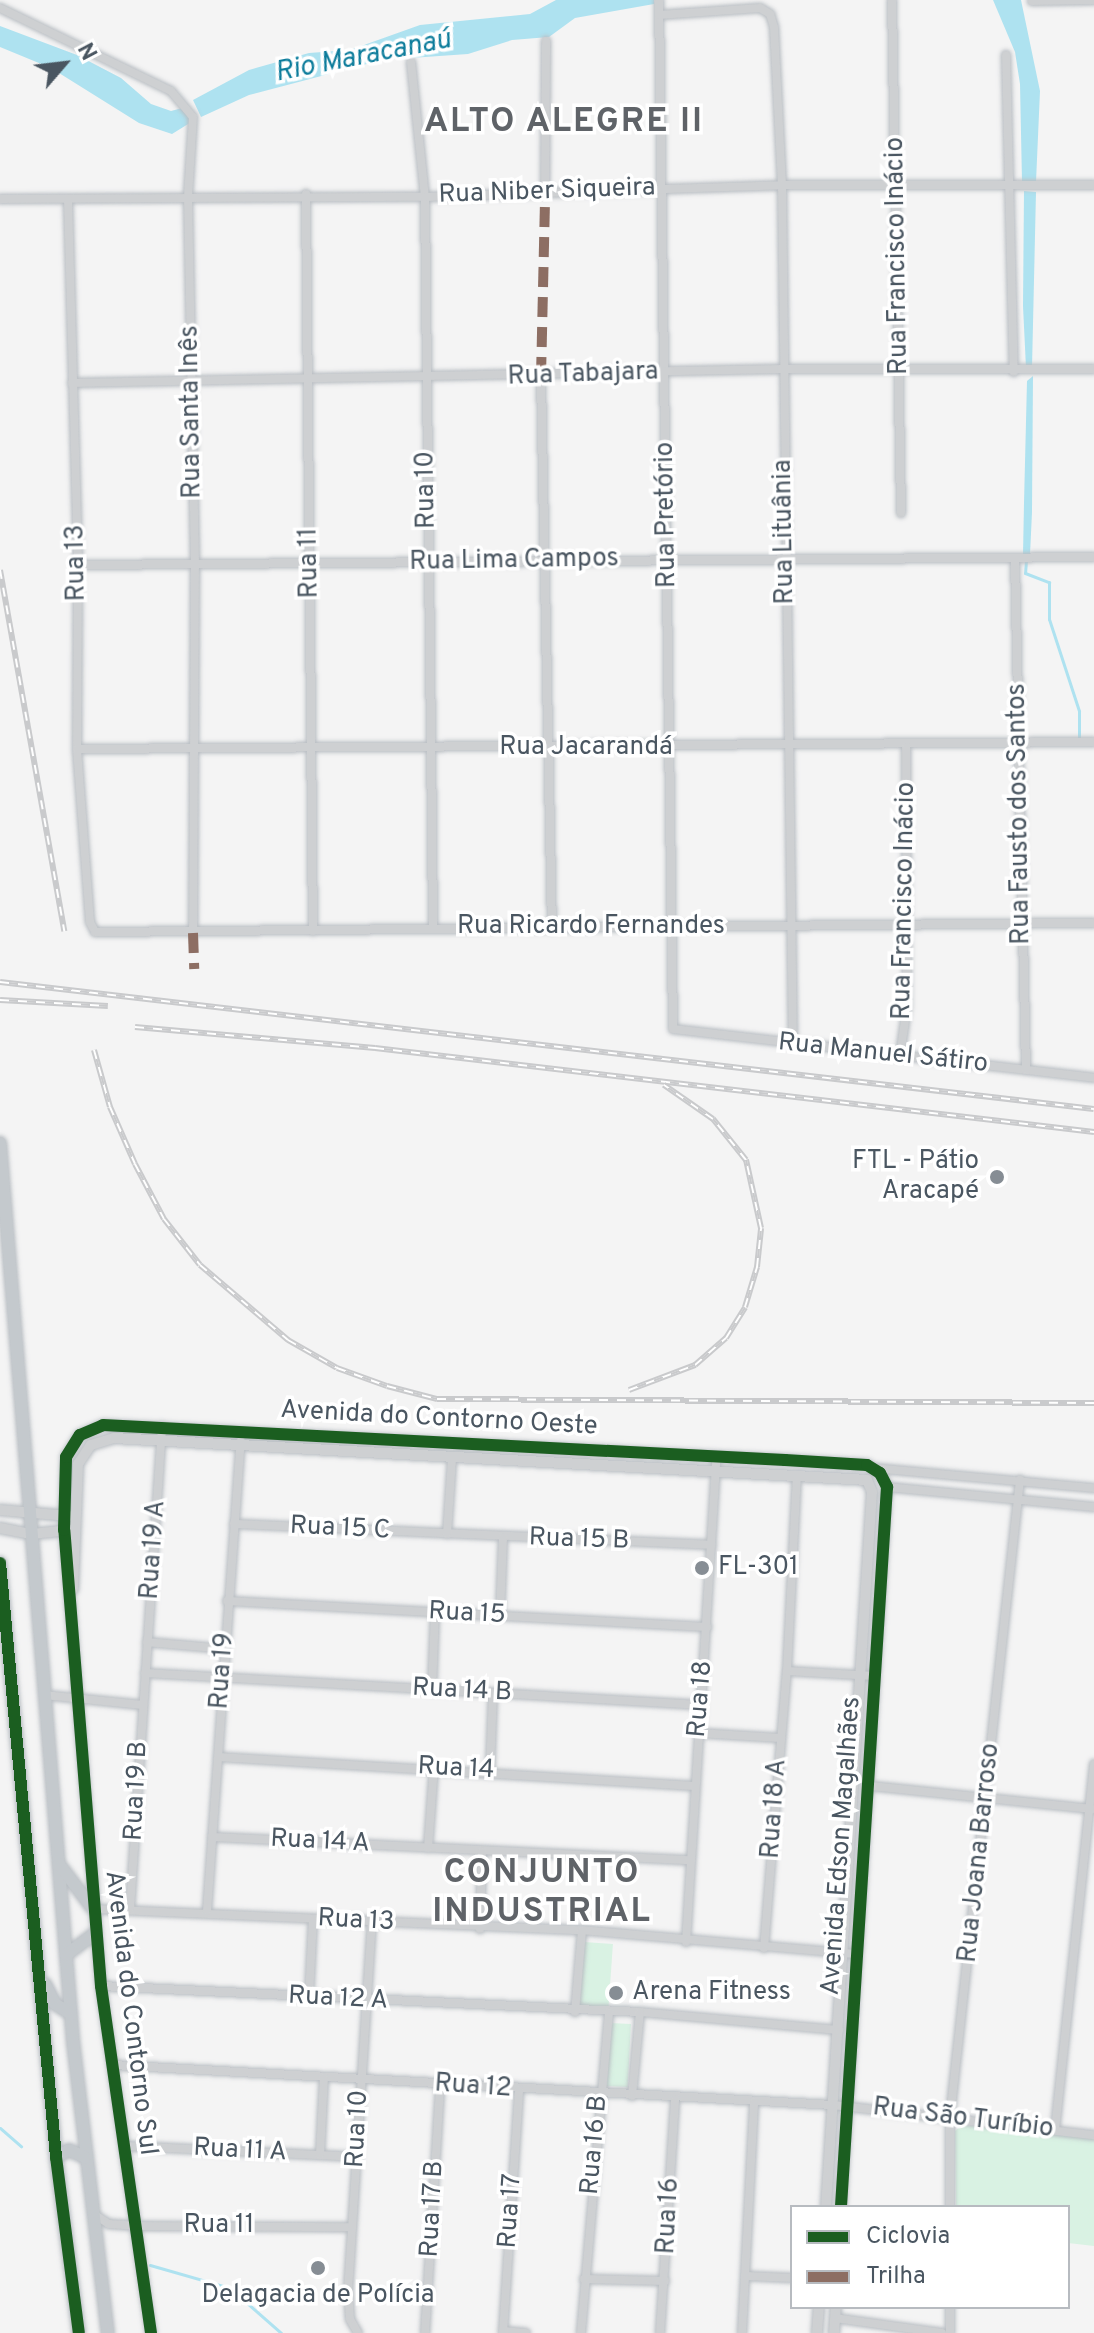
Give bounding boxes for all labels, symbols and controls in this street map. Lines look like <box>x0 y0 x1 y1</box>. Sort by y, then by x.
water label: Rio Maracanaú <box>272 23 454 91</box>
north arrow <box>24 24 104 104</box>
text: N <box>70 39 101 66</box>
district label: ALTO ALEGRE II <box>423 103 705 143</box>
street label: Rua Francisco Inácio <box>880 137 916 375</box>
street label: Rua Niber Siqueira <box>438 173 656 211</box>
street label: Rua Santa Inês <box>175 325 209 499</box>
street label: Rua Tabajara <box>507 357 659 393</box>
street label: Rua Pretório <box>650 442 684 588</box>
street label: Rua 10 <box>411 451 443 529</box>
street label: Rua Lituânia <box>768 459 802 605</box>
street label: Rua 13 <box>61 524 93 602</box>
street label: Rua 11 <box>294 527 326 599</box>
street label: Rua Lima Campos <box>409 544 619 578</box>
street label: Rua Fausto dos Santos <box>1002 683 1038 945</box>
street label: Rua Jacarandá <box>499 732 673 764</box>
street label: Rua Francisco Inácio <box>887 782 923 1020</box>
street label: Rua Ricardo Fernandes <box>457 911 725 943</box>
street label: Rua Manuel Sátiro <box>777 1027 989 1081</box>
place label: FTL - Pátio Aracapé <box>851 1146 979 1208</box>
marker: FTL - Pátio Aracapé <box>986 1166 1008 1188</box>
street label: Avenida do Contorno Oeste <box>280 1395 598 1443</box>
street label: Rua 19 A <box>135 1499 173 1601</box>
street label: Rua 15 C <box>289 1511 391 1547</box>
street label: Rua 15 B <box>528 1523 630 1557</box>
place label: FL-301 <box>718 1552 799 1584</box>
marker: FL-301 <box>693 1559 711 1577</box>
street label: Rua 15 <box>428 1596 506 1632</box>
street label: Rua 19 <box>205 1632 241 1710</box>
street label: Rua 18 <box>682 1659 720 1739</box>
street label: Rua 14 B <box>411 1673 513 1709</box>
street label: Avenida Edson Magalhães <box>816 1696 868 1996</box>
street label: Rua 19 B <box>119 1740 155 1842</box>
street label: Rua Joana Barroso <box>953 1742 1007 1964</box>
street label: Rua 14 <box>417 1751 495 1787</box>
street label: Rua 18 A <box>756 1758 794 1860</box>
street label: Rua 14 A <box>269 1824 371 1860</box>
district label: CONJUNTO INDUSTRIAL <box>432 1853 652 1932</box>
street label: Avenida do Contorno Sul <box>97 1869 163 2157</box>
street label: Rua 13 <box>317 1903 395 1939</box>
place label: Arena Fitness <box>632 1977 791 2009</box>
street label: Rua 12 A <box>287 1981 389 2017</box>
marker: Arena Fitness <box>607 1984 625 2002</box>
street label: Rua 12 <box>433 2069 513 2105</box>
street label: Rua 10 <box>340 2089 376 2169</box>
street label: Rua São Turíbio <box>870 2092 1056 2146</box>
street label: Rua 16 B <box>575 2094 615 2196</box>
street label: Rua 11 A <box>192 2133 288 2169</box>
street label: Rua 17 B <box>415 2159 451 2259</box>
street label: Rua 17 <box>493 2173 529 2249</box>
street label: Rua 16 <box>651 2177 687 2255</box>
legend <box>790 2205 1070 2309</box>
street label: Rua 11 <box>184 2210 254 2242</box>
text: Ciclovia <box>866 2222 950 2252</box>
marker: Delagacia de Polícia <box>309 2259 327 2277</box>
text: Trilha <box>866 2262 926 2292</box>
place label: Delagacia de Polícia <box>202 2280 434 2312</box>

